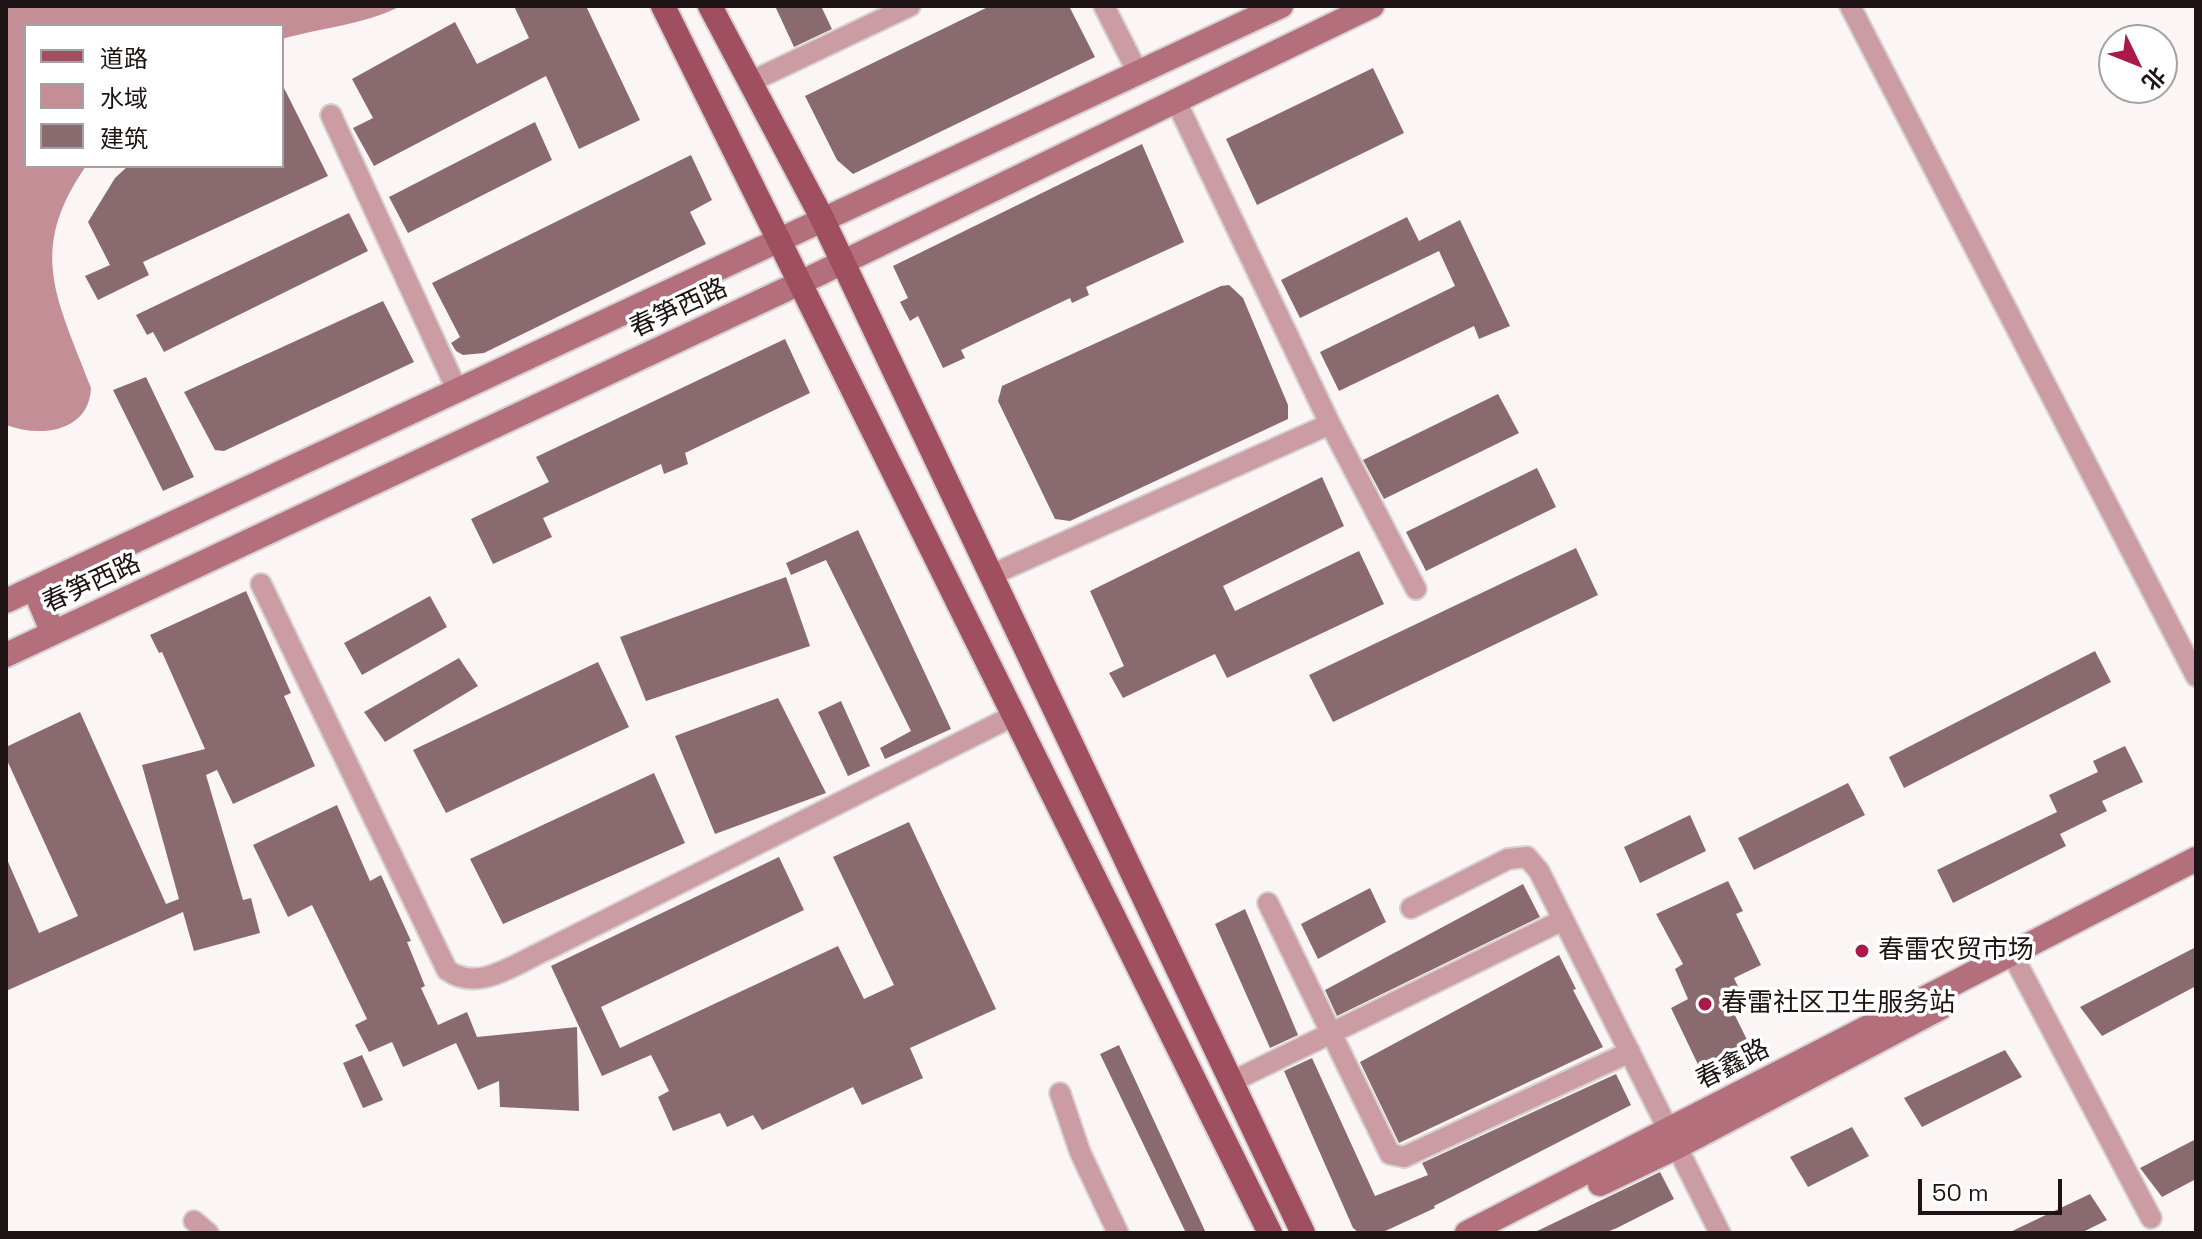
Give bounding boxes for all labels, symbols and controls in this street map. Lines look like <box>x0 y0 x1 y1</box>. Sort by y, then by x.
legend <box>24 24 284 168</box>
north arrow <box>2098 24 2178 104</box>
text: 道路 <box>100 43 148 74</box>
text: 北 <box>2136 61 2172 97</box>
text: 水域 <box>100 83 148 114</box>
text: 建筑 <box>100 123 148 154</box>
street label: 春笋西路 <box>625 273 733 345</box>
street label: 春笋西路 <box>38 548 146 620</box>
place label: 春雷农贸市场 <box>1878 935 2034 967</box>
marker: 春雷农贸市场 <box>1853 942 1871 960</box>
place label: 春雷社区卫生服务站 <box>1721 988 1955 1020</box>
marker: 春雷社区卫生服务站 <box>1696 995 1714 1013</box>
street label: 春鑫路 <box>1691 1033 1775 1097</box>
scale bar <box>1922 1163 2066 1213</box>
text: 50 m <box>1932 1177 1989 1208</box>

